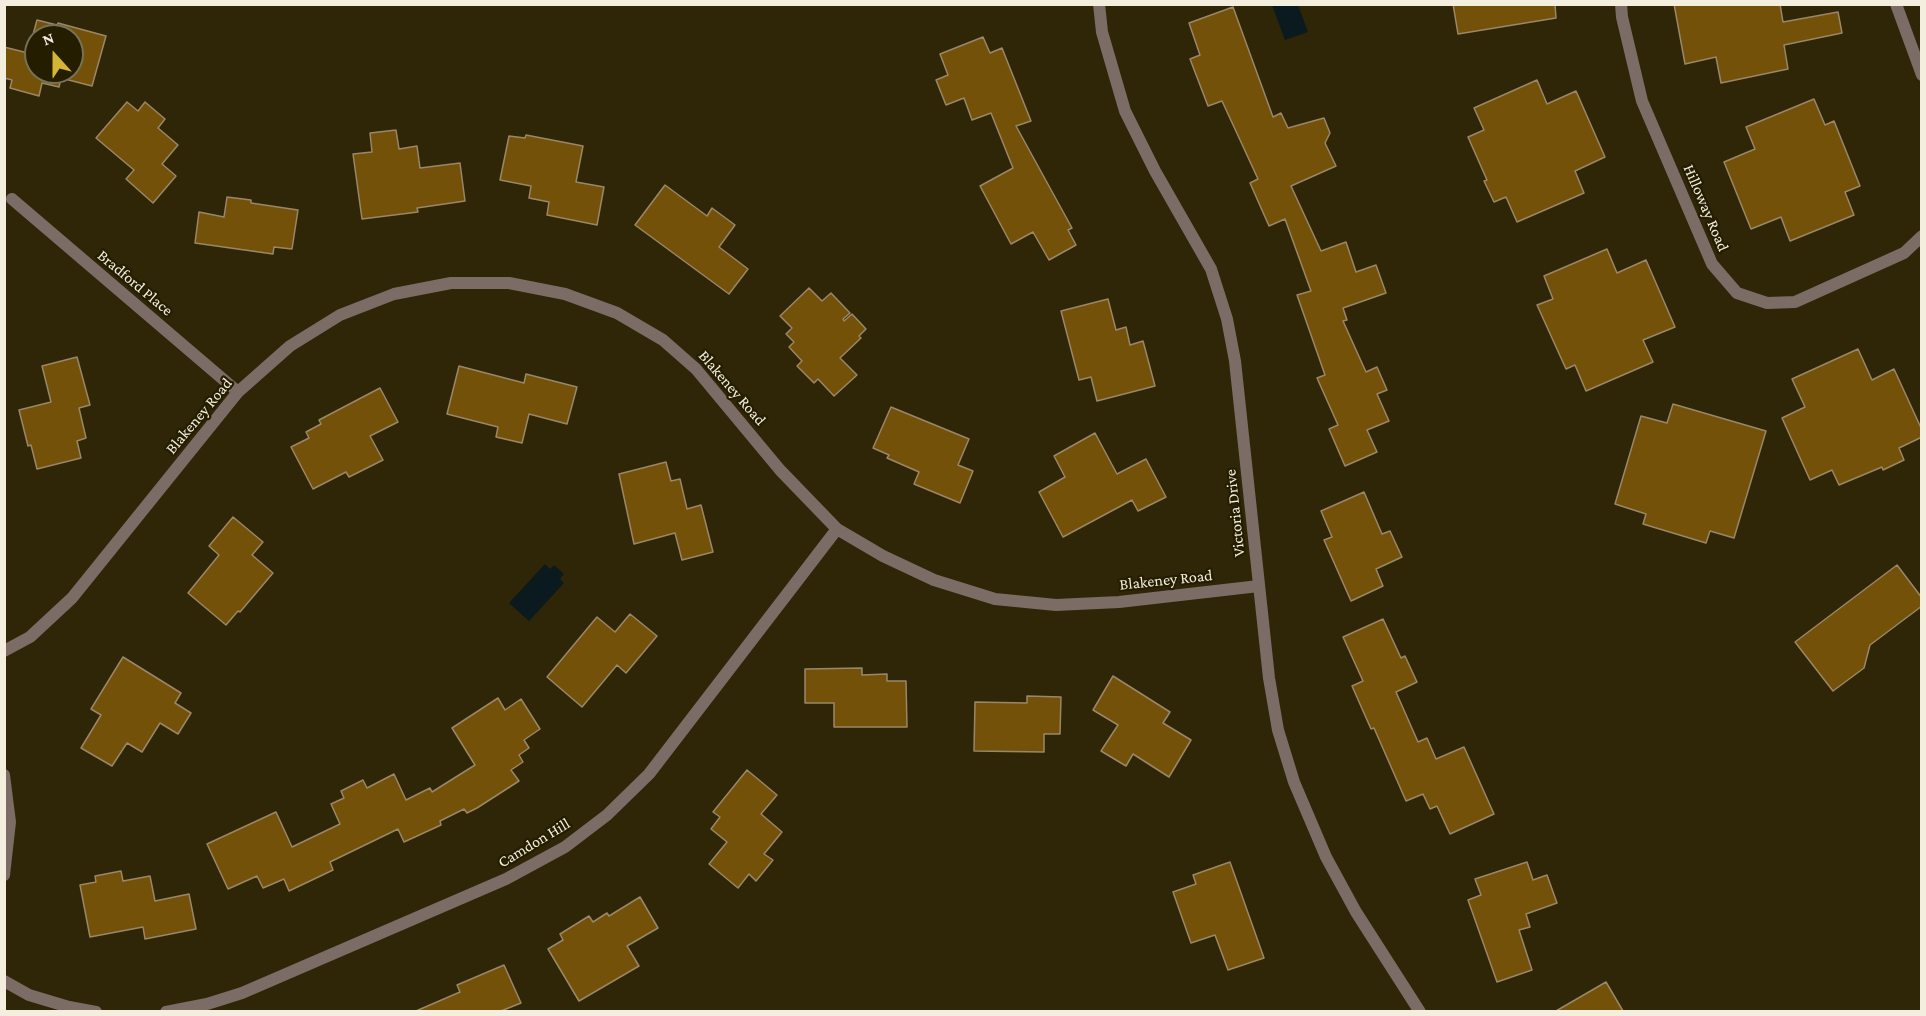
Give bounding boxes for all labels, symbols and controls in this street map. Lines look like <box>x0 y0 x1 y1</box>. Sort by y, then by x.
north arrow <box>24 24 84 84</box>
text: N <box>40 29 56 48</box>
street label: Hilloway Road <box>1679 162 1733 254</box>
street label: Bradford Place <box>93 246 177 320</box>
street label: Blakeney Road <box>694 346 770 430</box>
street label: Blakeney Road <box>162 374 236 458</box>
street label: Victoria Drive <box>1221 468 1249 558</box>
street label: Blakeney Road <box>1119 566 1213 594</box>
street label: Camdon Hill <box>494 814 574 872</box>

